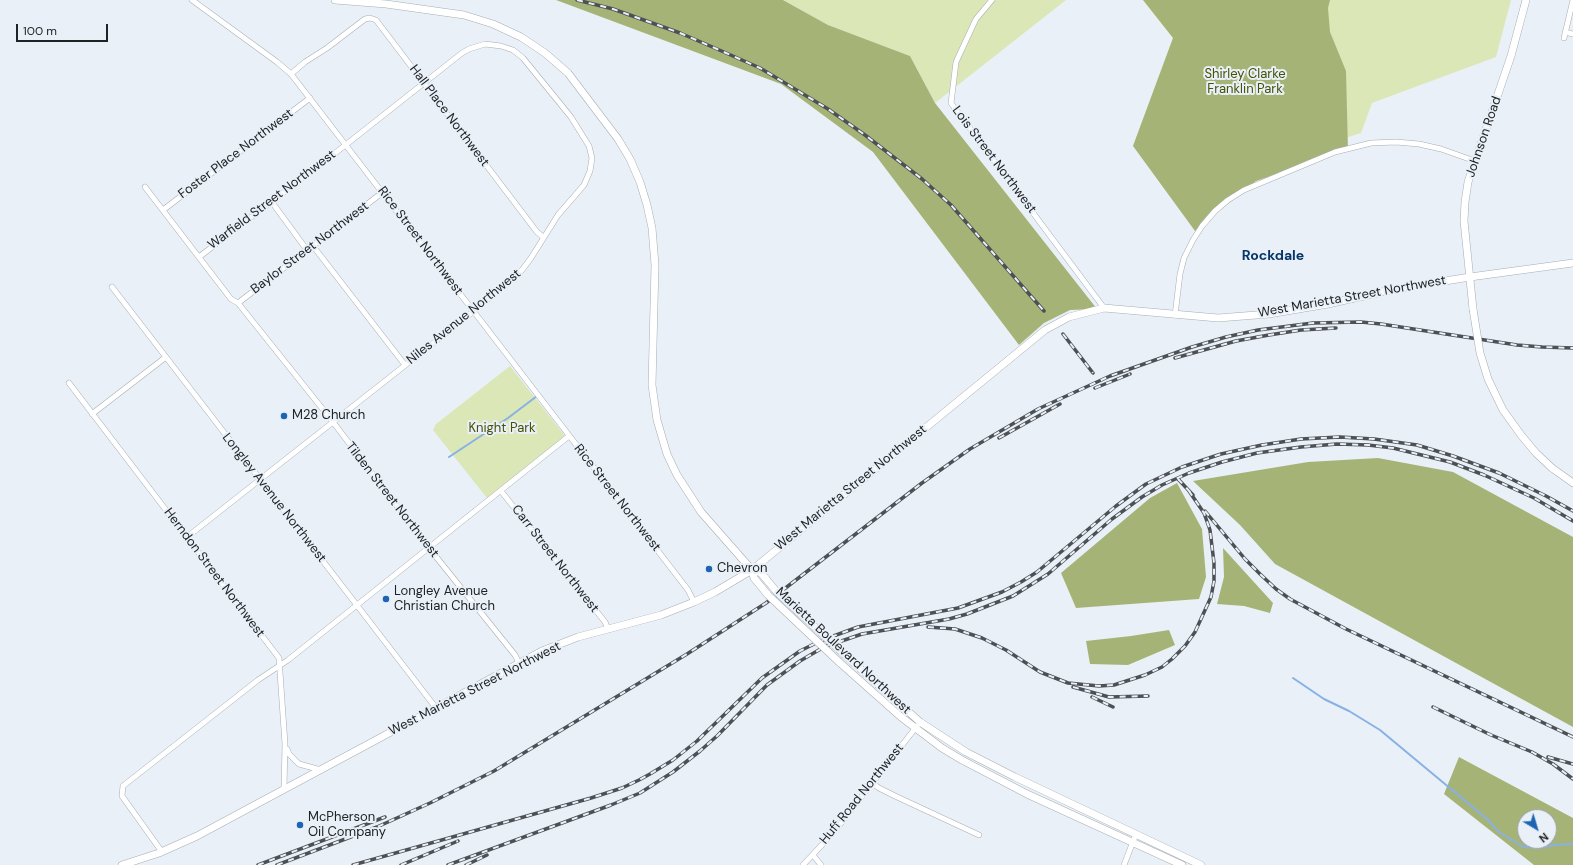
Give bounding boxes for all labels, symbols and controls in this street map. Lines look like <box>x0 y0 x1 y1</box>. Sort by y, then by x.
scale bar <box>18 16 110 42</box>
text: 100 m <box>23 23 57 39</box>
street label: Hall Place Northwest <box>406 62 492 170</box>
park label: Shirley Clarke Franklin Park <box>1204 67 1286 98</box>
street label: Johnson Road <box>1463 94 1505 180</box>
street label: Lois Street Northwest <box>949 103 1039 217</box>
street label: Foster Place Northwest <box>176 106 296 202</box>
street label: Warfield Street Northwest <box>205 147 339 253</box>
street label: Rice Street Northwest <box>374 184 466 298</box>
street label: Baylor Street Northwest <box>248 199 372 297</box>
district label: Rockdale <box>1242 248 1304 264</box>
street label: Niles Avenue Northwest <box>404 266 524 368</box>
street label: West Marietta Street Northwest <box>1257 273 1447 321</box>
place label: M28 Church <box>292 408 365 424</box>
marker: M28 Church <box>279 411 289 421</box>
park label: Knight Park <box>468 421 536 437</box>
street label: West Marietta Street Northwest <box>772 422 930 554</box>
street label: Longley Avenue Northwest <box>219 430 329 566</box>
street label: Tilden Street Northwest <box>342 439 442 561</box>
street label: Rice Street Northwest <box>570 441 664 555</box>
street label: Carr Street Northwest <box>508 502 602 616</box>
street label: Herndon Street Northwest <box>160 505 268 641</box>
place label: Chevron <box>717 561 768 577</box>
marker: Chevron <box>704 564 714 574</box>
place label: Longley Avenue Christian Church <box>394 584 495 615</box>
street label: Marietta Boulevard Northwest <box>772 584 914 718</box>
marker: Longley Avenue Christian Church <box>381 594 391 604</box>
street label: West Marietta Street Northwest <box>387 639 563 739</box>
street label: Huff Road Northwest <box>817 741 907 847</box>
north arrow <box>1517 809 1557 849</box>
place label: McPherson Oil Company <box>308 810 386 841</box>
marker: McPherson Oil Company <box>295 820 305 830</box>
text: N <box>1536 830 1551 846</box>

